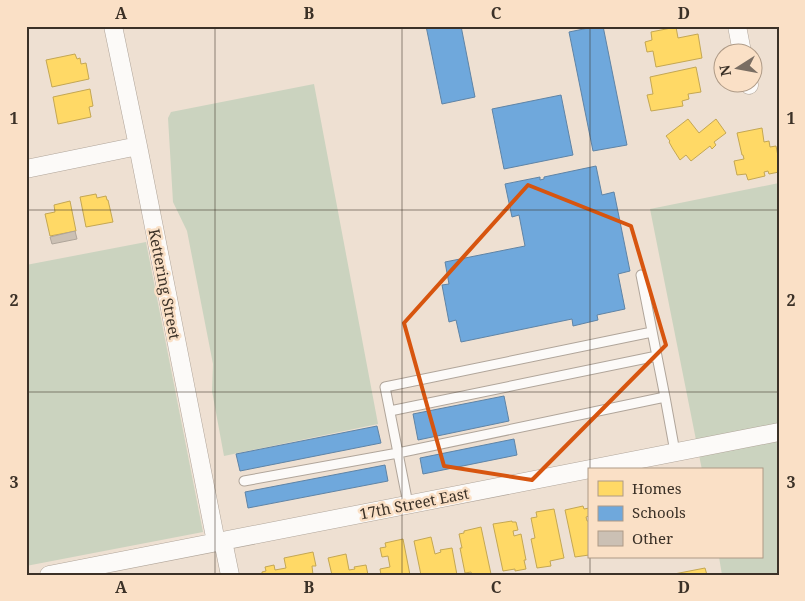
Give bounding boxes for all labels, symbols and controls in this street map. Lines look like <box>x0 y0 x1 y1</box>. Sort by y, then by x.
text: A <box>115 2 128 24</box>
text: B <box>304 2 315 24</box>
text: C <box>491 2 502 24</box>
text: D <box>678 2 690 24</box>
north arrow <box>712 42 762 92</box>
text: N <box>714 63 735 78</box>
text: 1 <box>9 107 19 129</box>
text: 1 <box>786 107 796 129</box>
street label: Kettering Street <box>144 227 186 341</box>
text: 2 <box>9 289 19 311</box>
text: 2 <box>786 289 796 311</box>
legend <box>588 468 762 558</box>
text: 3 <box>9 471 19 493</box>
text: 3 <box>786 471 796 493</box>
text: Homes <box>632 478 682 498</box>
street label: 17th Street East <box>358 483 470 523</box>
text: Schools <box>632 502 686 522</box>
text: Other <box>632 528 673 548</box>
text: A <box>115 576 128 598</box>
text: B <box>304 576 315 598</box>
text: C <box>491 576 502 598</box>
text: D <box>678 576 690 598</box>

